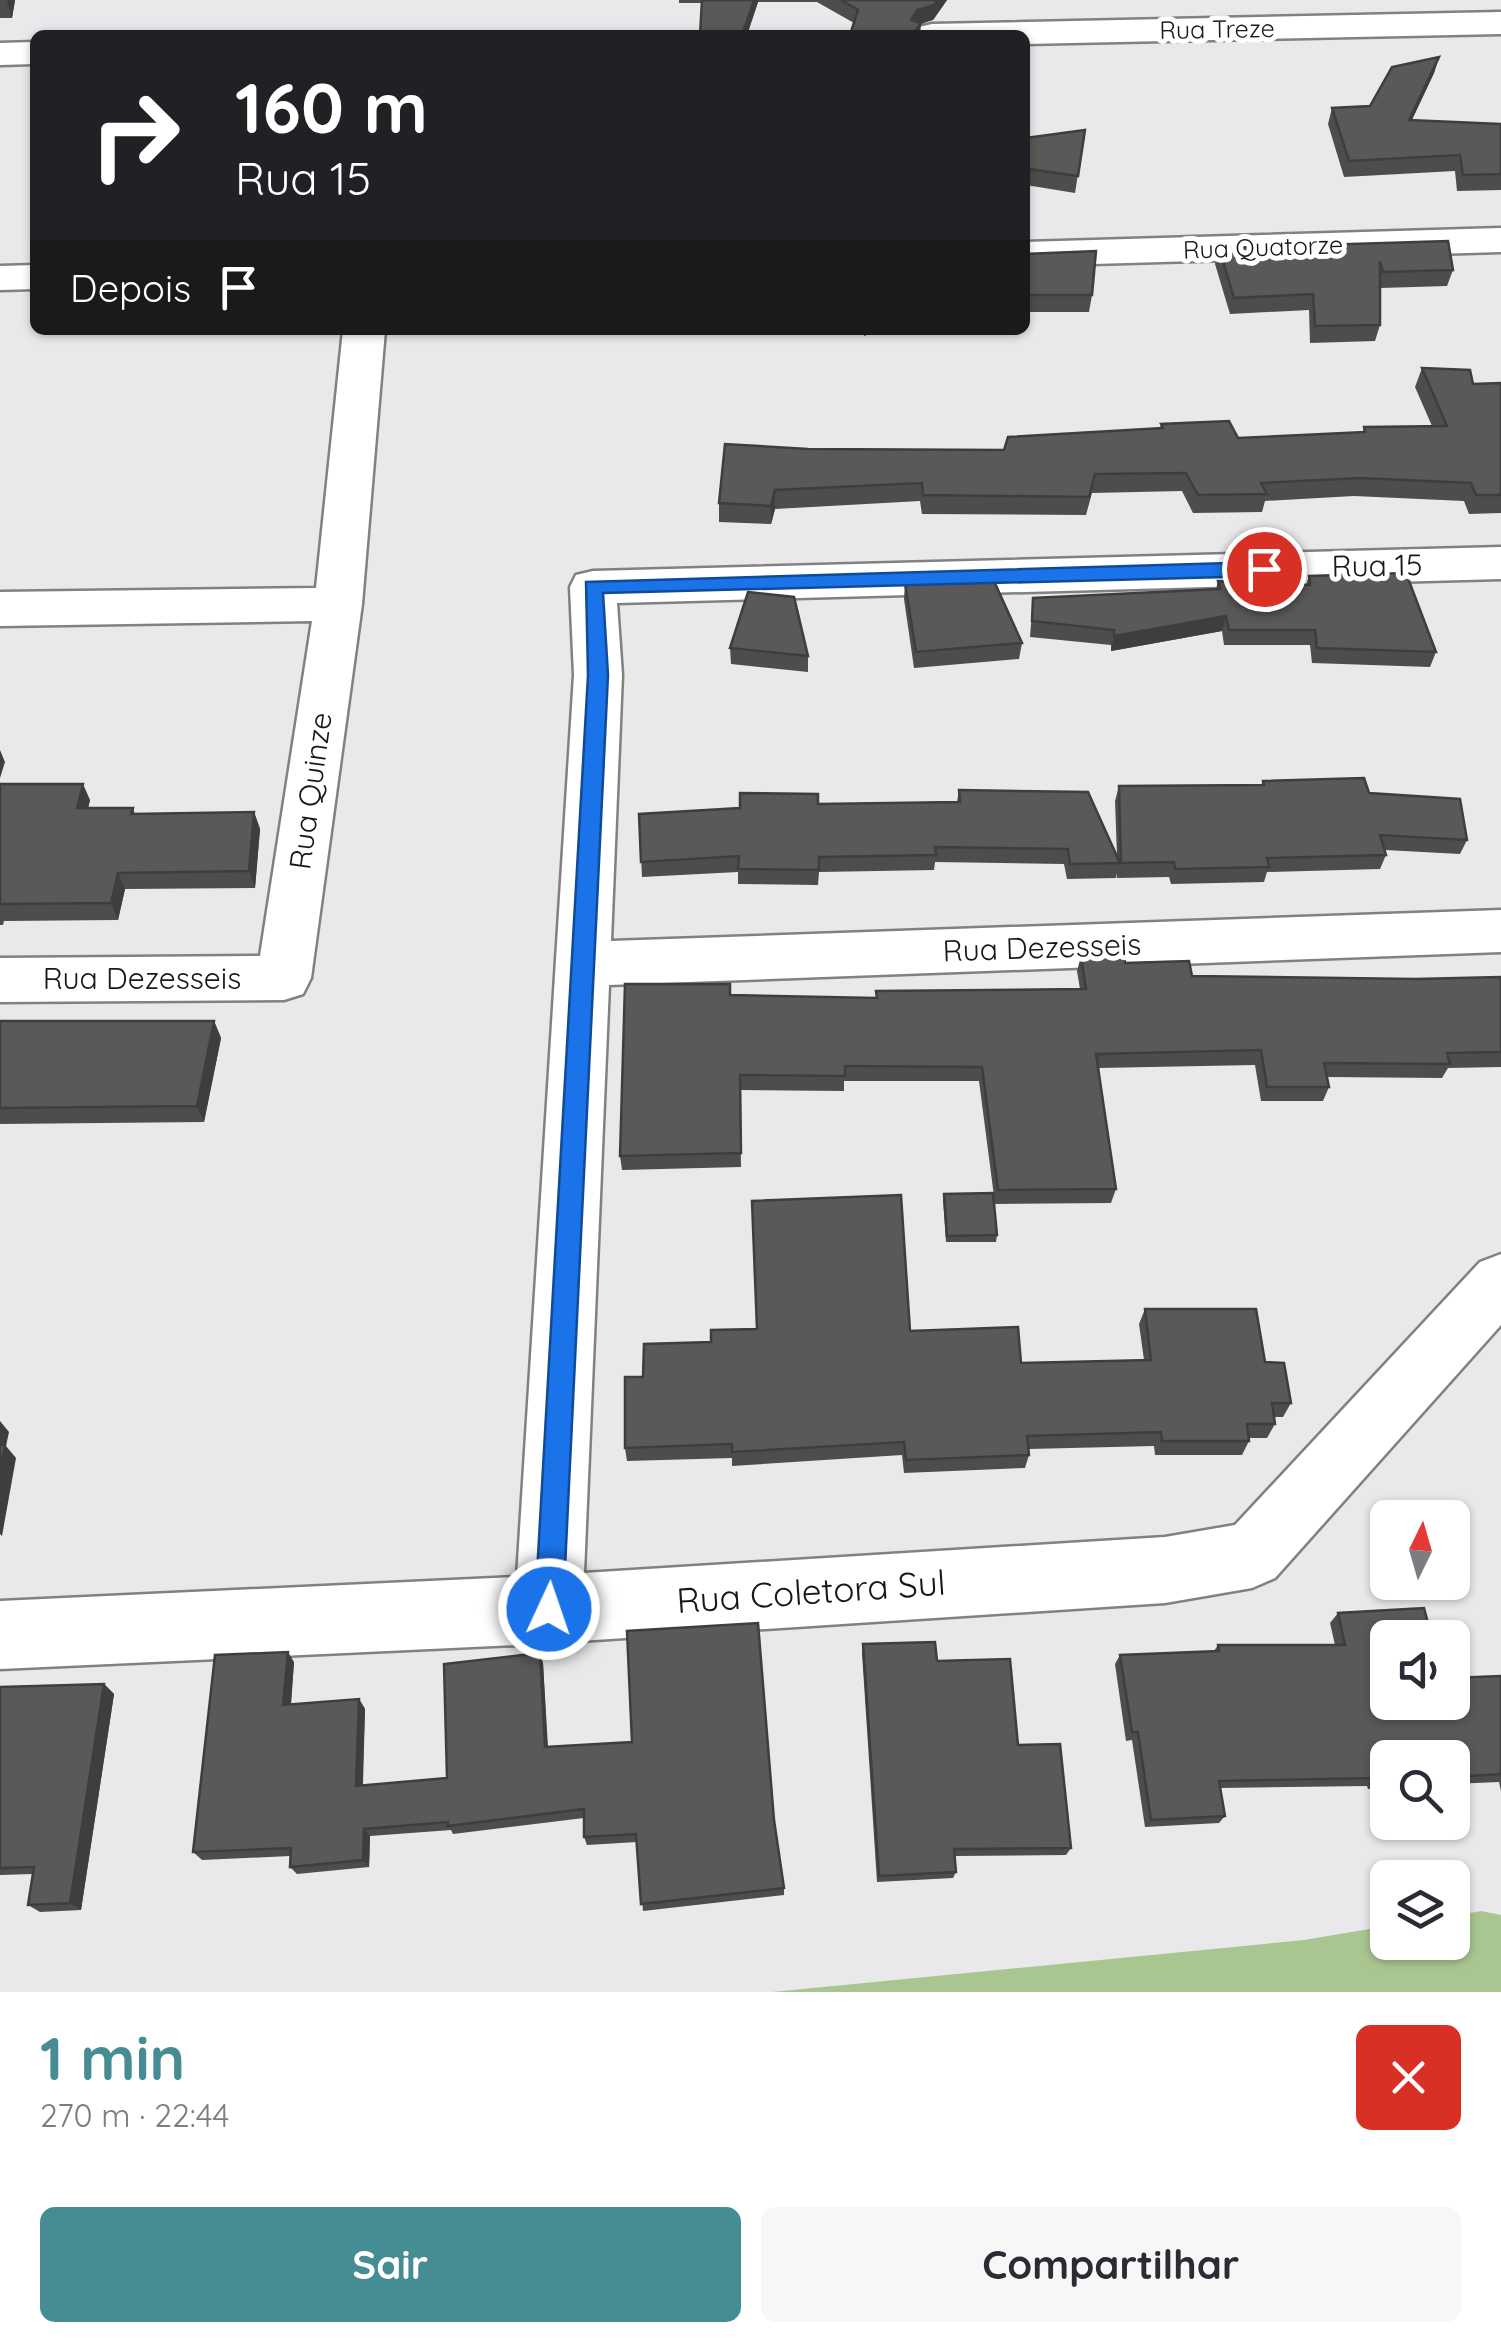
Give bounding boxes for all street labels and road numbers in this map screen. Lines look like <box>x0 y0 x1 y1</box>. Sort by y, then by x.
street label: Rua Treze <box>1159 12 1275 45</box>
street label: Rua Quatorze <box>1182 228 1344 265</box>
street label: Rua 15 <box>1331 545 1423 585</box>
street label: Rua Quinze <box>280 710 340 872</box>
street label: Rua Dezesseis <box>942 925 1142 969</box>
street label: Rua Dezesseis <box>43 959 241 997</box>
street label: Rua Coletora Sul <box>675 1560 947 1622</box>

